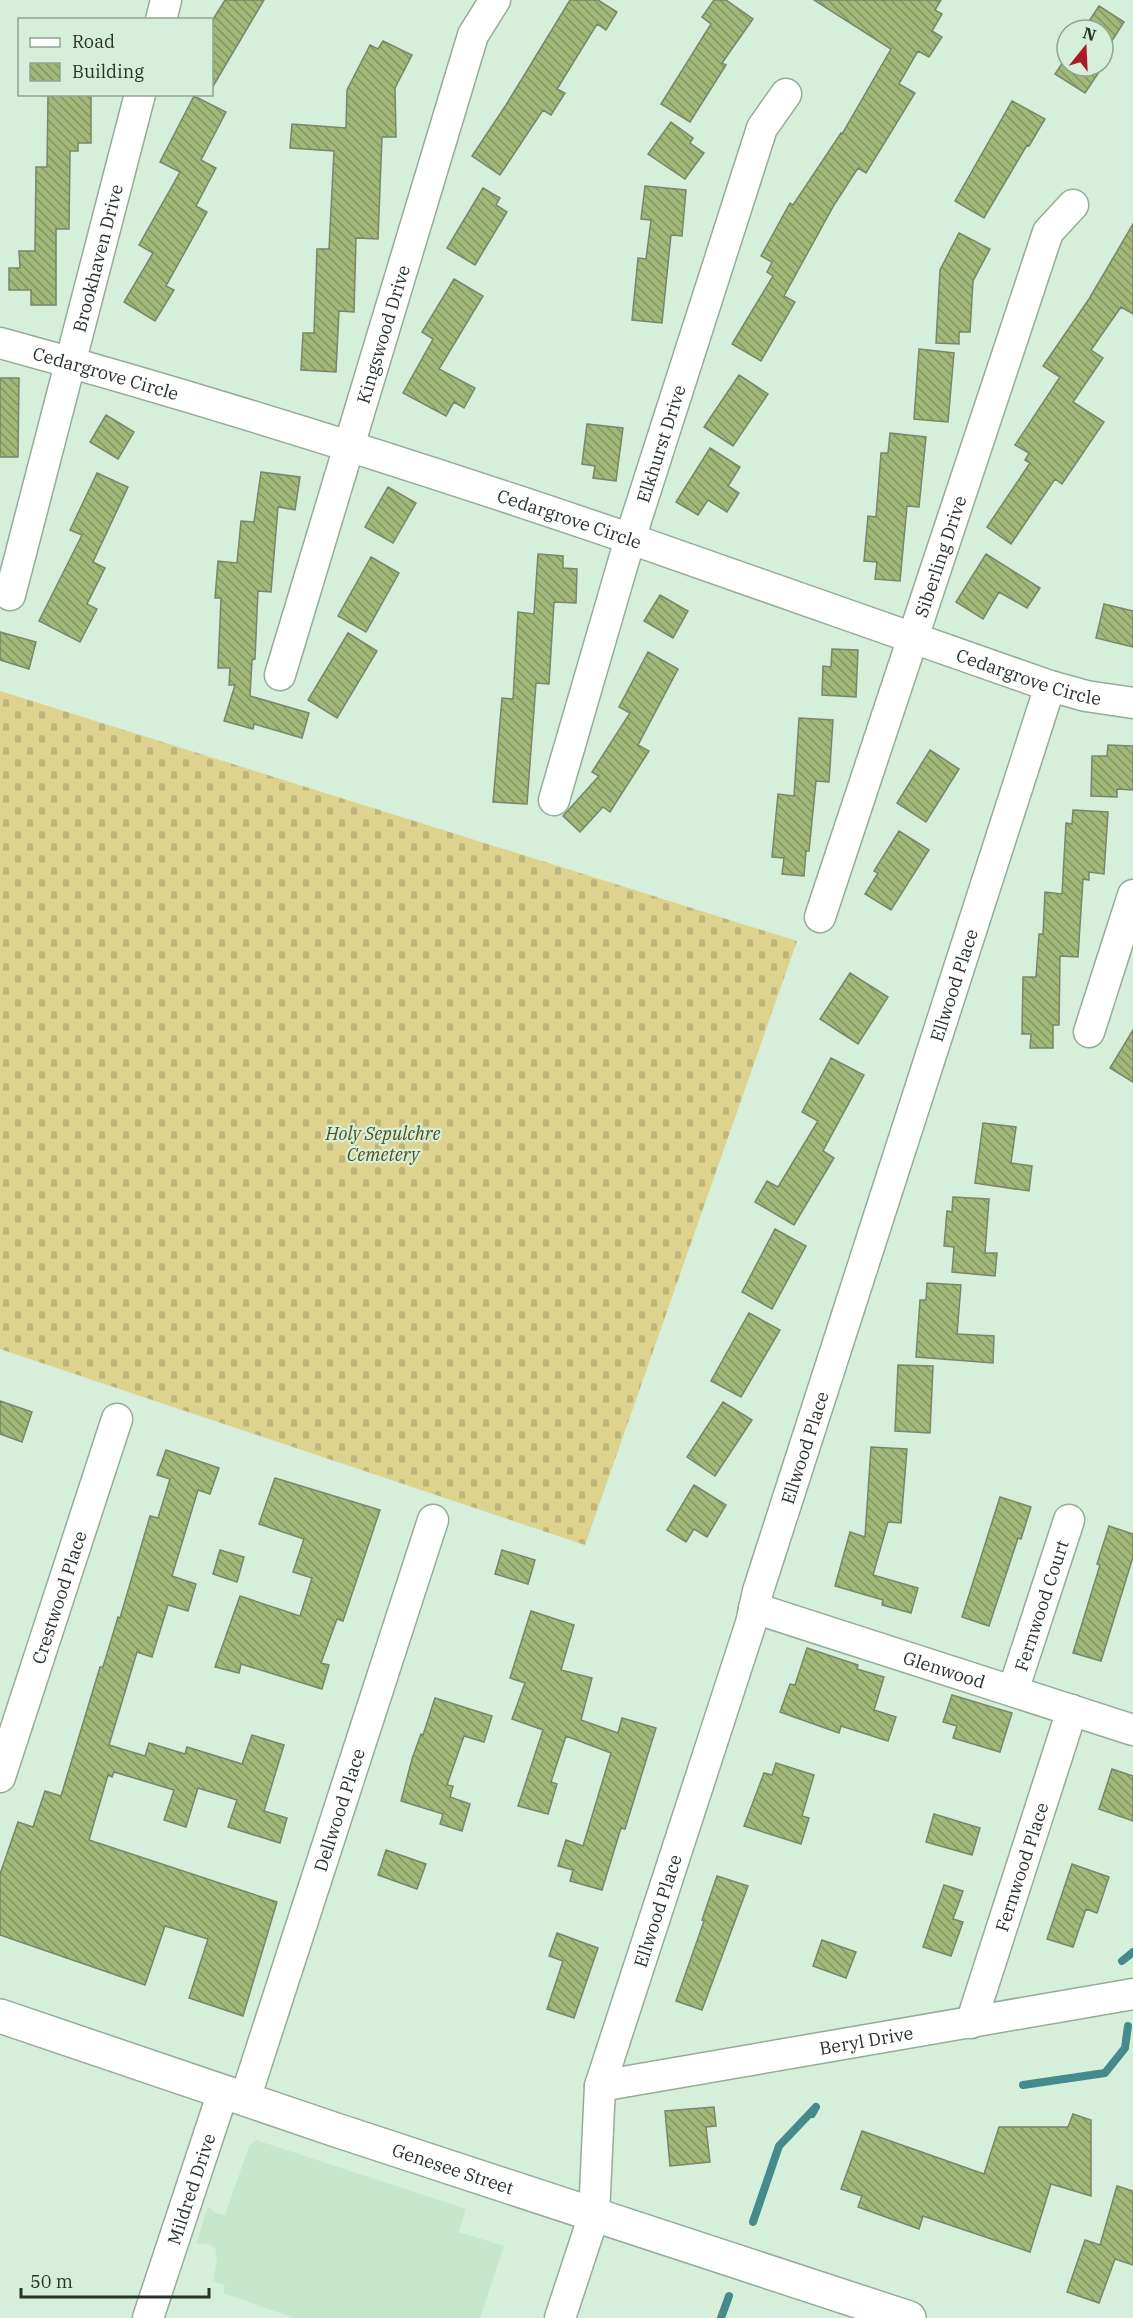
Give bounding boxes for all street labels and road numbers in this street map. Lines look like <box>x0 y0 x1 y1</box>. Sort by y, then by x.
street label: Brookhaven Drive <box>67 182 128 335</box>
street label: Kingswood Drive <box>351 262 415 406</box>
street label: Cedargrove Circle <box>30 341 182 405</box>
street label: Elkhurst Drive <box>631 382 690 505</box>
street label: Cedargrove Circle <box>494 483 645 553</box>
street label: Siberling Drive <box>909 493 971 620</box>
street label: Cedargrove Circle <box>953 643 1103 710</box>
street label: Ellwood Place <box>925 926 982 1044</box>
street label: Ellwood Place <box>775 1388 833 1507</box>
street label: Crestwood Place <box>26 1528 91 1667</box>
street label: Fernwood Court <box>1009 1537 1073 1674</box>
street label: Glenwood <box>900 1645 988 1693</box>
street label: Dellwood Place <box>308 1745 370 1874</box>
street label: Fernwood Place <box>990 1799 1053 1934</box>
street label: Ellwood Place <box>628 1851 686 1970</box>
street label: Beryl Drive <box>817 2021 915 2059</box>
street label: Mildred Drive <box>162 2130 220 2248</box>
street label: Genesee Street <box>389 2138 517 2199</box>

